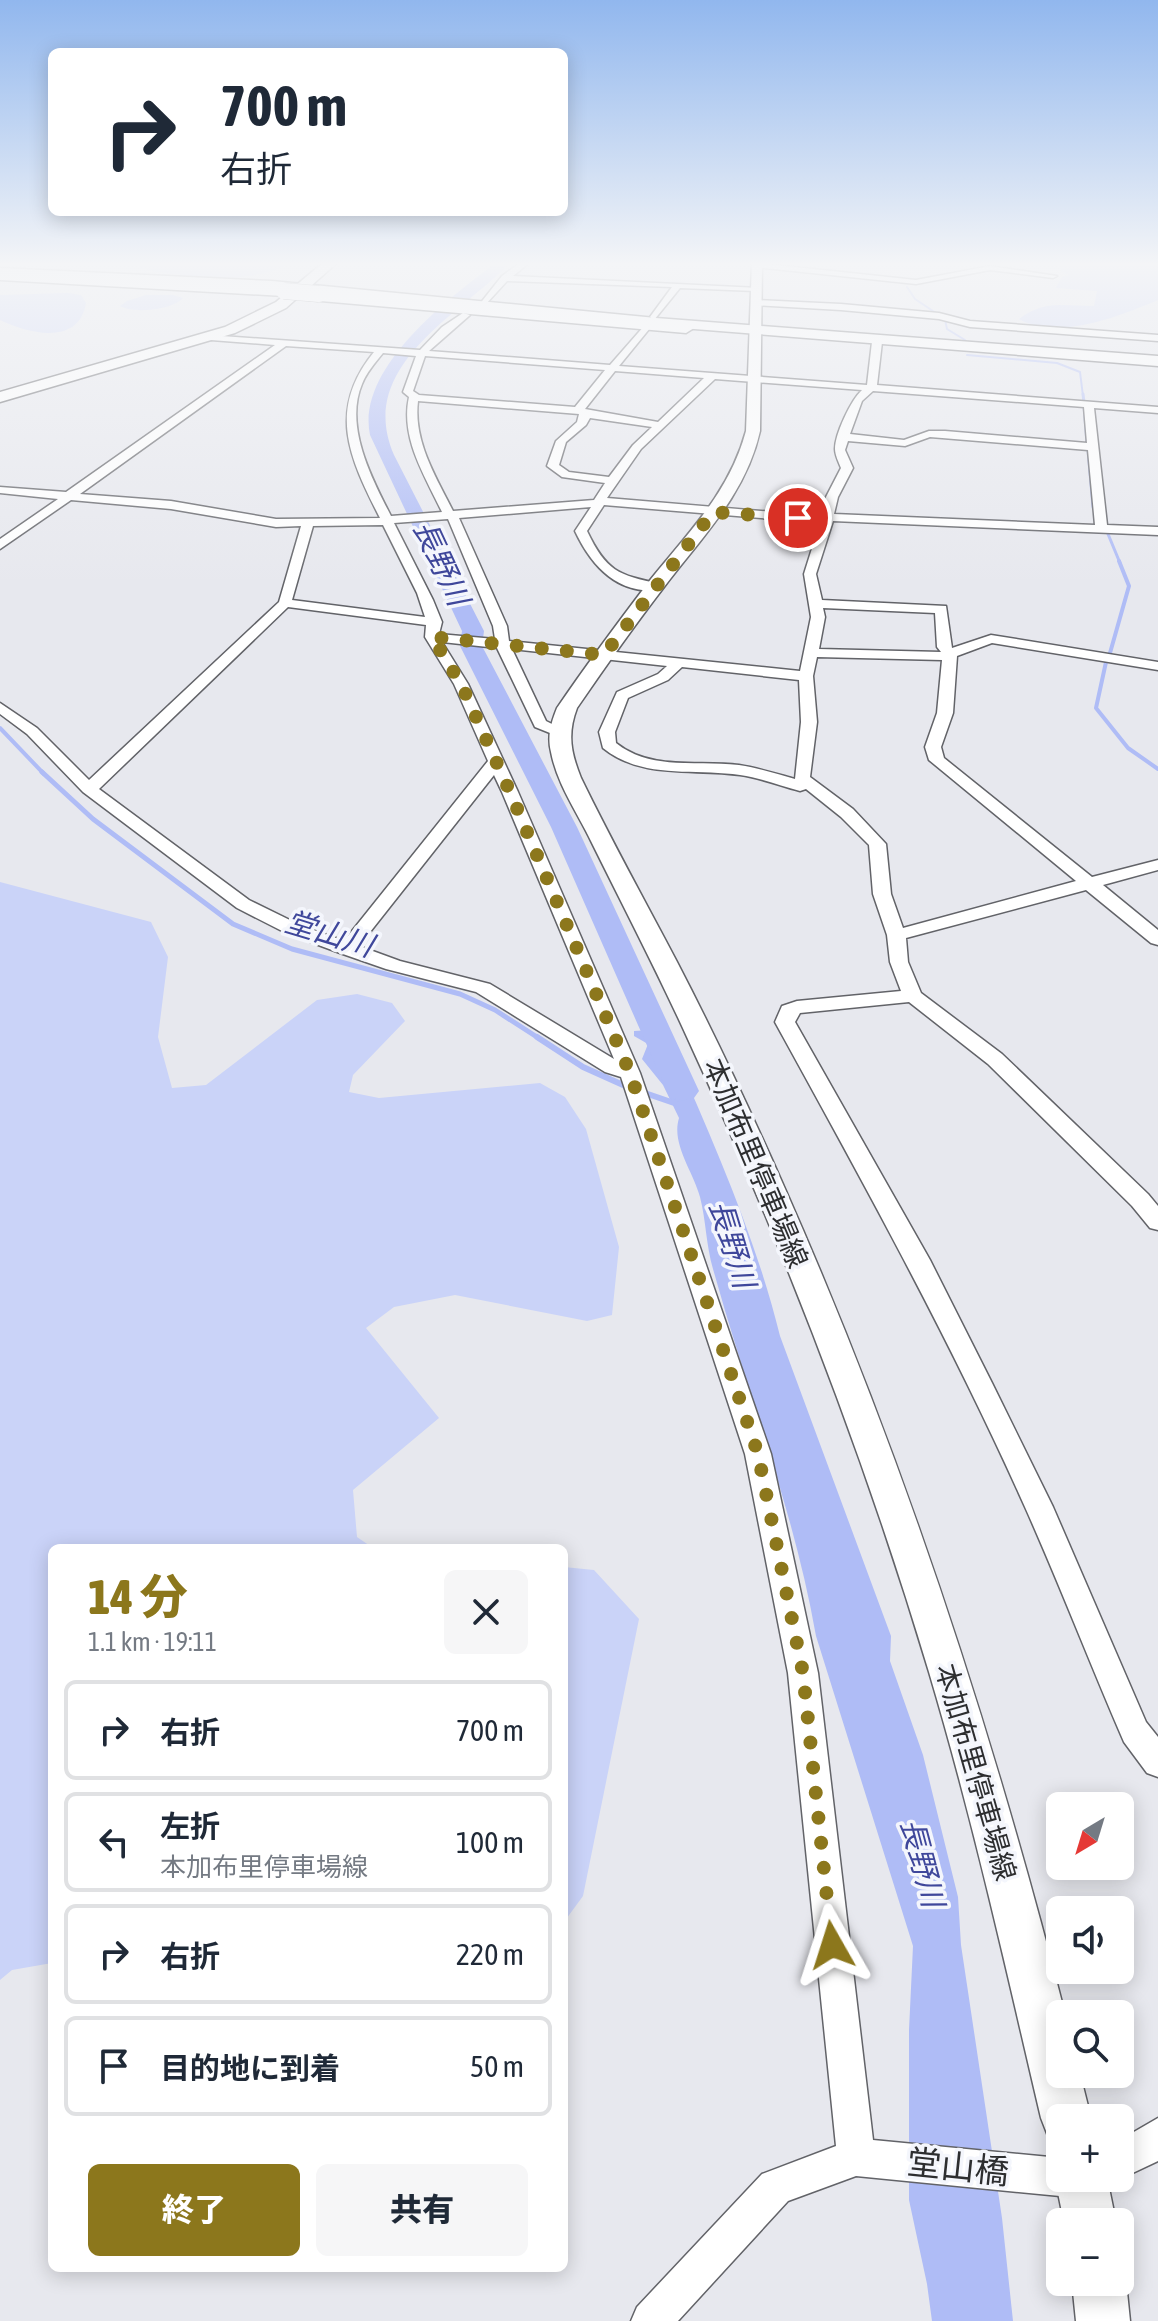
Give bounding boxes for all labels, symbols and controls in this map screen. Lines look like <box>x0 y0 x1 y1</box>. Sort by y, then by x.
text: 700 m <box>220 74 347 138</box>
icon: right <box>88 80 192 184</box>
text: 右折 <box>220 148 292 190</box>
pin <box>764 484 832 552</box>
icon: arrive <box>776 496 820 540</box>
water label: 長野川 <box>407 515 478 613</box>
water label: 堂山川 <box>281 904 380 963</box>
street label: 本加布里停車場線 <box>698 1054 814 1272</box>
water label: 長野川 <box>704 1196 763 1295</box>
text: 14 分 <box>88 1569 188 1624</box>
button: close <box>444 1570 528 1654</box>
text: 1.1 km · 19:11 <box>88 1627 217 1657</box>
street label: 本加布里停車場線 <box>930 1660 1022 1884</box>
icon: right <box>92 1708 136 1752</box>
text: 700 m <box>456 1713 524 1747</box>
text: 右折 <box>160 1715 220 1749</box>
north arrow <box>1046 1792 1134 1880</box>
map controls <box>1046 1792 1134 2296</box>
text: 左折 <box>160 1809 220 1843</box>
water label: 長野川 <box>895 1815 952 1914</box>
icon: left <box>92 1820 136 1864</box>
text: 100 m <box>456 1825 524 1859</box>
text: 本加布里停車場線 <box>160 1852 368 1882</box>
button: sound <box>1046 1896 1134 1984</box>
position arrow <box>790 1903 874 1987</box>
icon: right <box>92 1932 136 1976</box>
text: 220 m <box>456 1937 524 1971</box>
text: 右折 <box>160 1939 220 1973</box>
button: search <box>1046 2000 1134 2088</box>
icon: arrive <box>92 2044 136 2088</box>
text: 50 m <box>470 2049 524 2083</box>
text: 目的地に到着 <box>160 2051 340 2085</box>
button: + <box>1046 2104 1134 2192</box>
street label: 堂山橋 <box>905 2142 1011 2191</box>
button: 終了 <box>88 2164 300 2256</box>
button: 共有 <box>316 2164 528 2256</box>
button: − <box>1046 2208 1134 2296</box>

